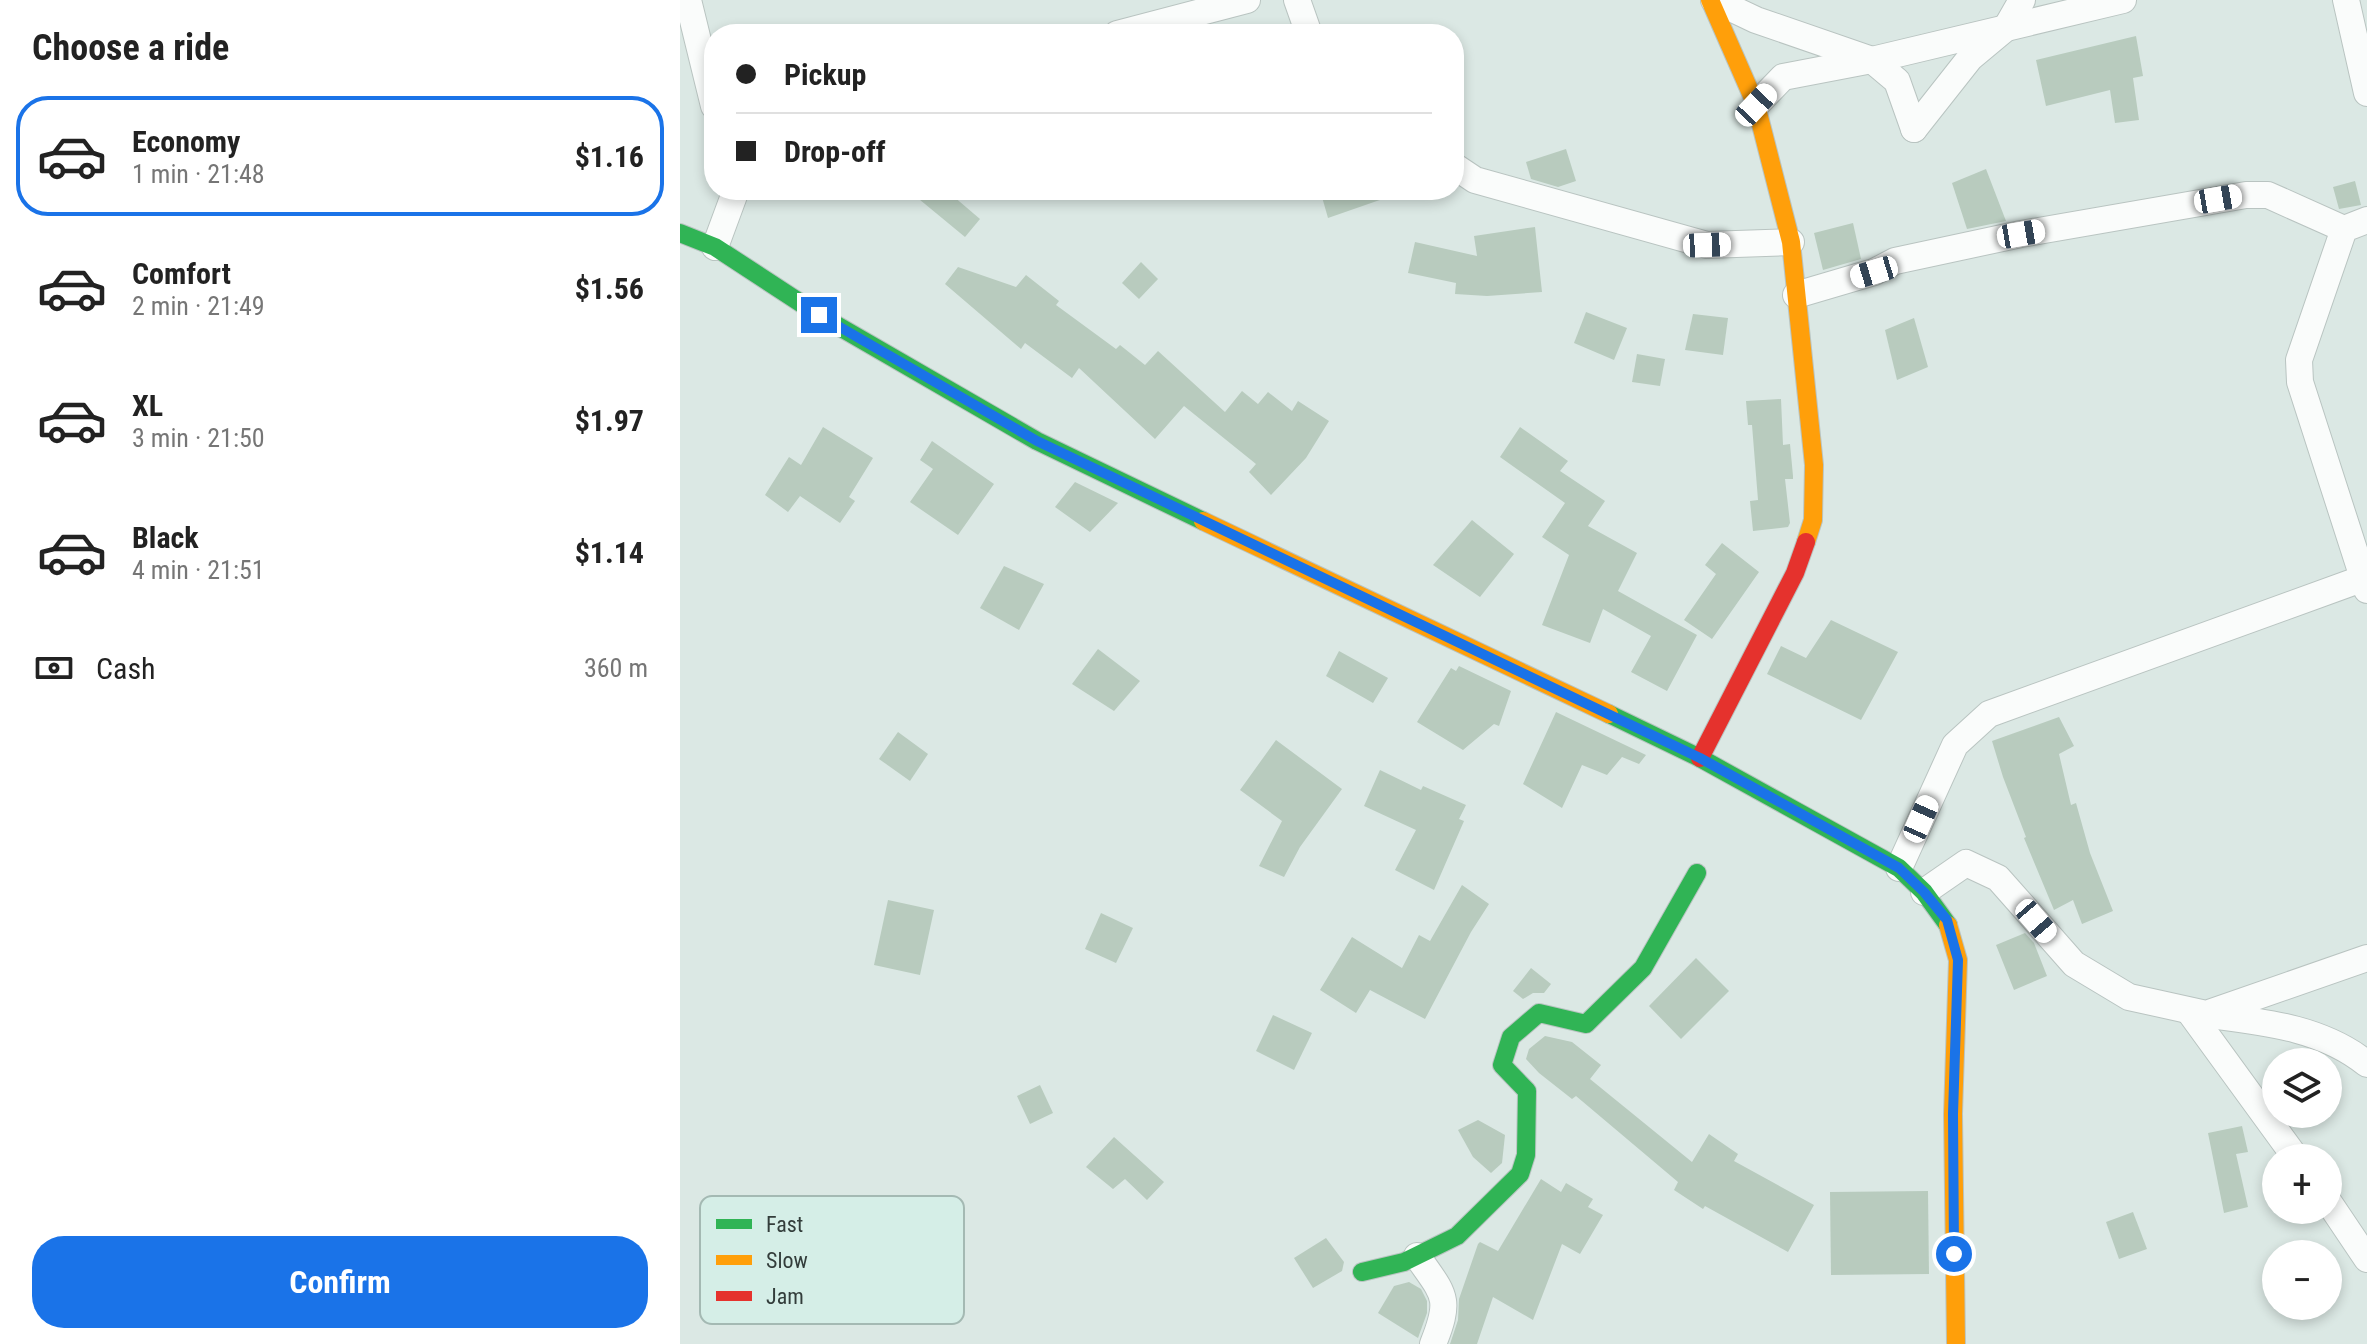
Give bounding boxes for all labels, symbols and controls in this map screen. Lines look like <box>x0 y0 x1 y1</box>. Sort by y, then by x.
text: Choose a ride <box>32 27 229 69</box>
text: Pickup <box>784 57 866 92</box>
car <box>1731 79 1781 131</box>
icon: car <box>36 120 108 192</box>
text: Economy <box>132 124 240 159</box>
text: Drop-off <box>784 134 886 169</box>
text: $1.16 <box>575 139 644 174</box>
text: 1 min · 21:48 <box>132 159 265 189</box>
car <box>2192 183 2244 215</box>
car <box>1995 218 2047 250</box>
car <box>1683 232 1731 258</box>
icon: car <box>36 252 108 324</box>
car <box>1848 254 1900 290</box>
text: Comfort <box>132 256 231 291</box>
text: $1.56 <box>575 271 644 306</box>
text: 2 min · 21:49 <box>132 291 265 321</box>
route end <box>801 297 837 333</box>
icon: car <box>36 384 108 456</box>
text: XL <box>132 388 163 423</box>
text: $1.97 <box>575 403 644 438</box>
text: 3 min · 21:50 <box>132 423 265 453</box>
icon: car <box>36 516 108 588</box>
text: Black <box>132 520 199 555</box>
text: $1.14 <box>575 535 644 570</box>
text: 4 min · 21:51 <box>132 555 265 585</box>
icon: cash <box>32 646 76 690</box>
text: Cash <box>96 651 156 686</box>
text: 360 m <box>584 653 648 683</box>
car <box>1900 792 1942 846</box>
car <box>2011 895 2061 947</box>
map controls <box>2262 1048 2342 1320</box>
button: layers <box>2262 1048 2342 1128</box>
button: + <box>2262 1144 2342 1224</box>
legend <box>700 1196 964 1324</box>
text: Fast <box>766 1212 803 1237</box>
button: Confirm <box>32 1236 648 1328</box>
route start <box>1936 1236 1972 1272</box>
button: − <box>2262 1240 2342 1320</box>
text: Slow <box>766 1248 808 1273</box>
text: Jam <box>766 1284 804 1309</box>

